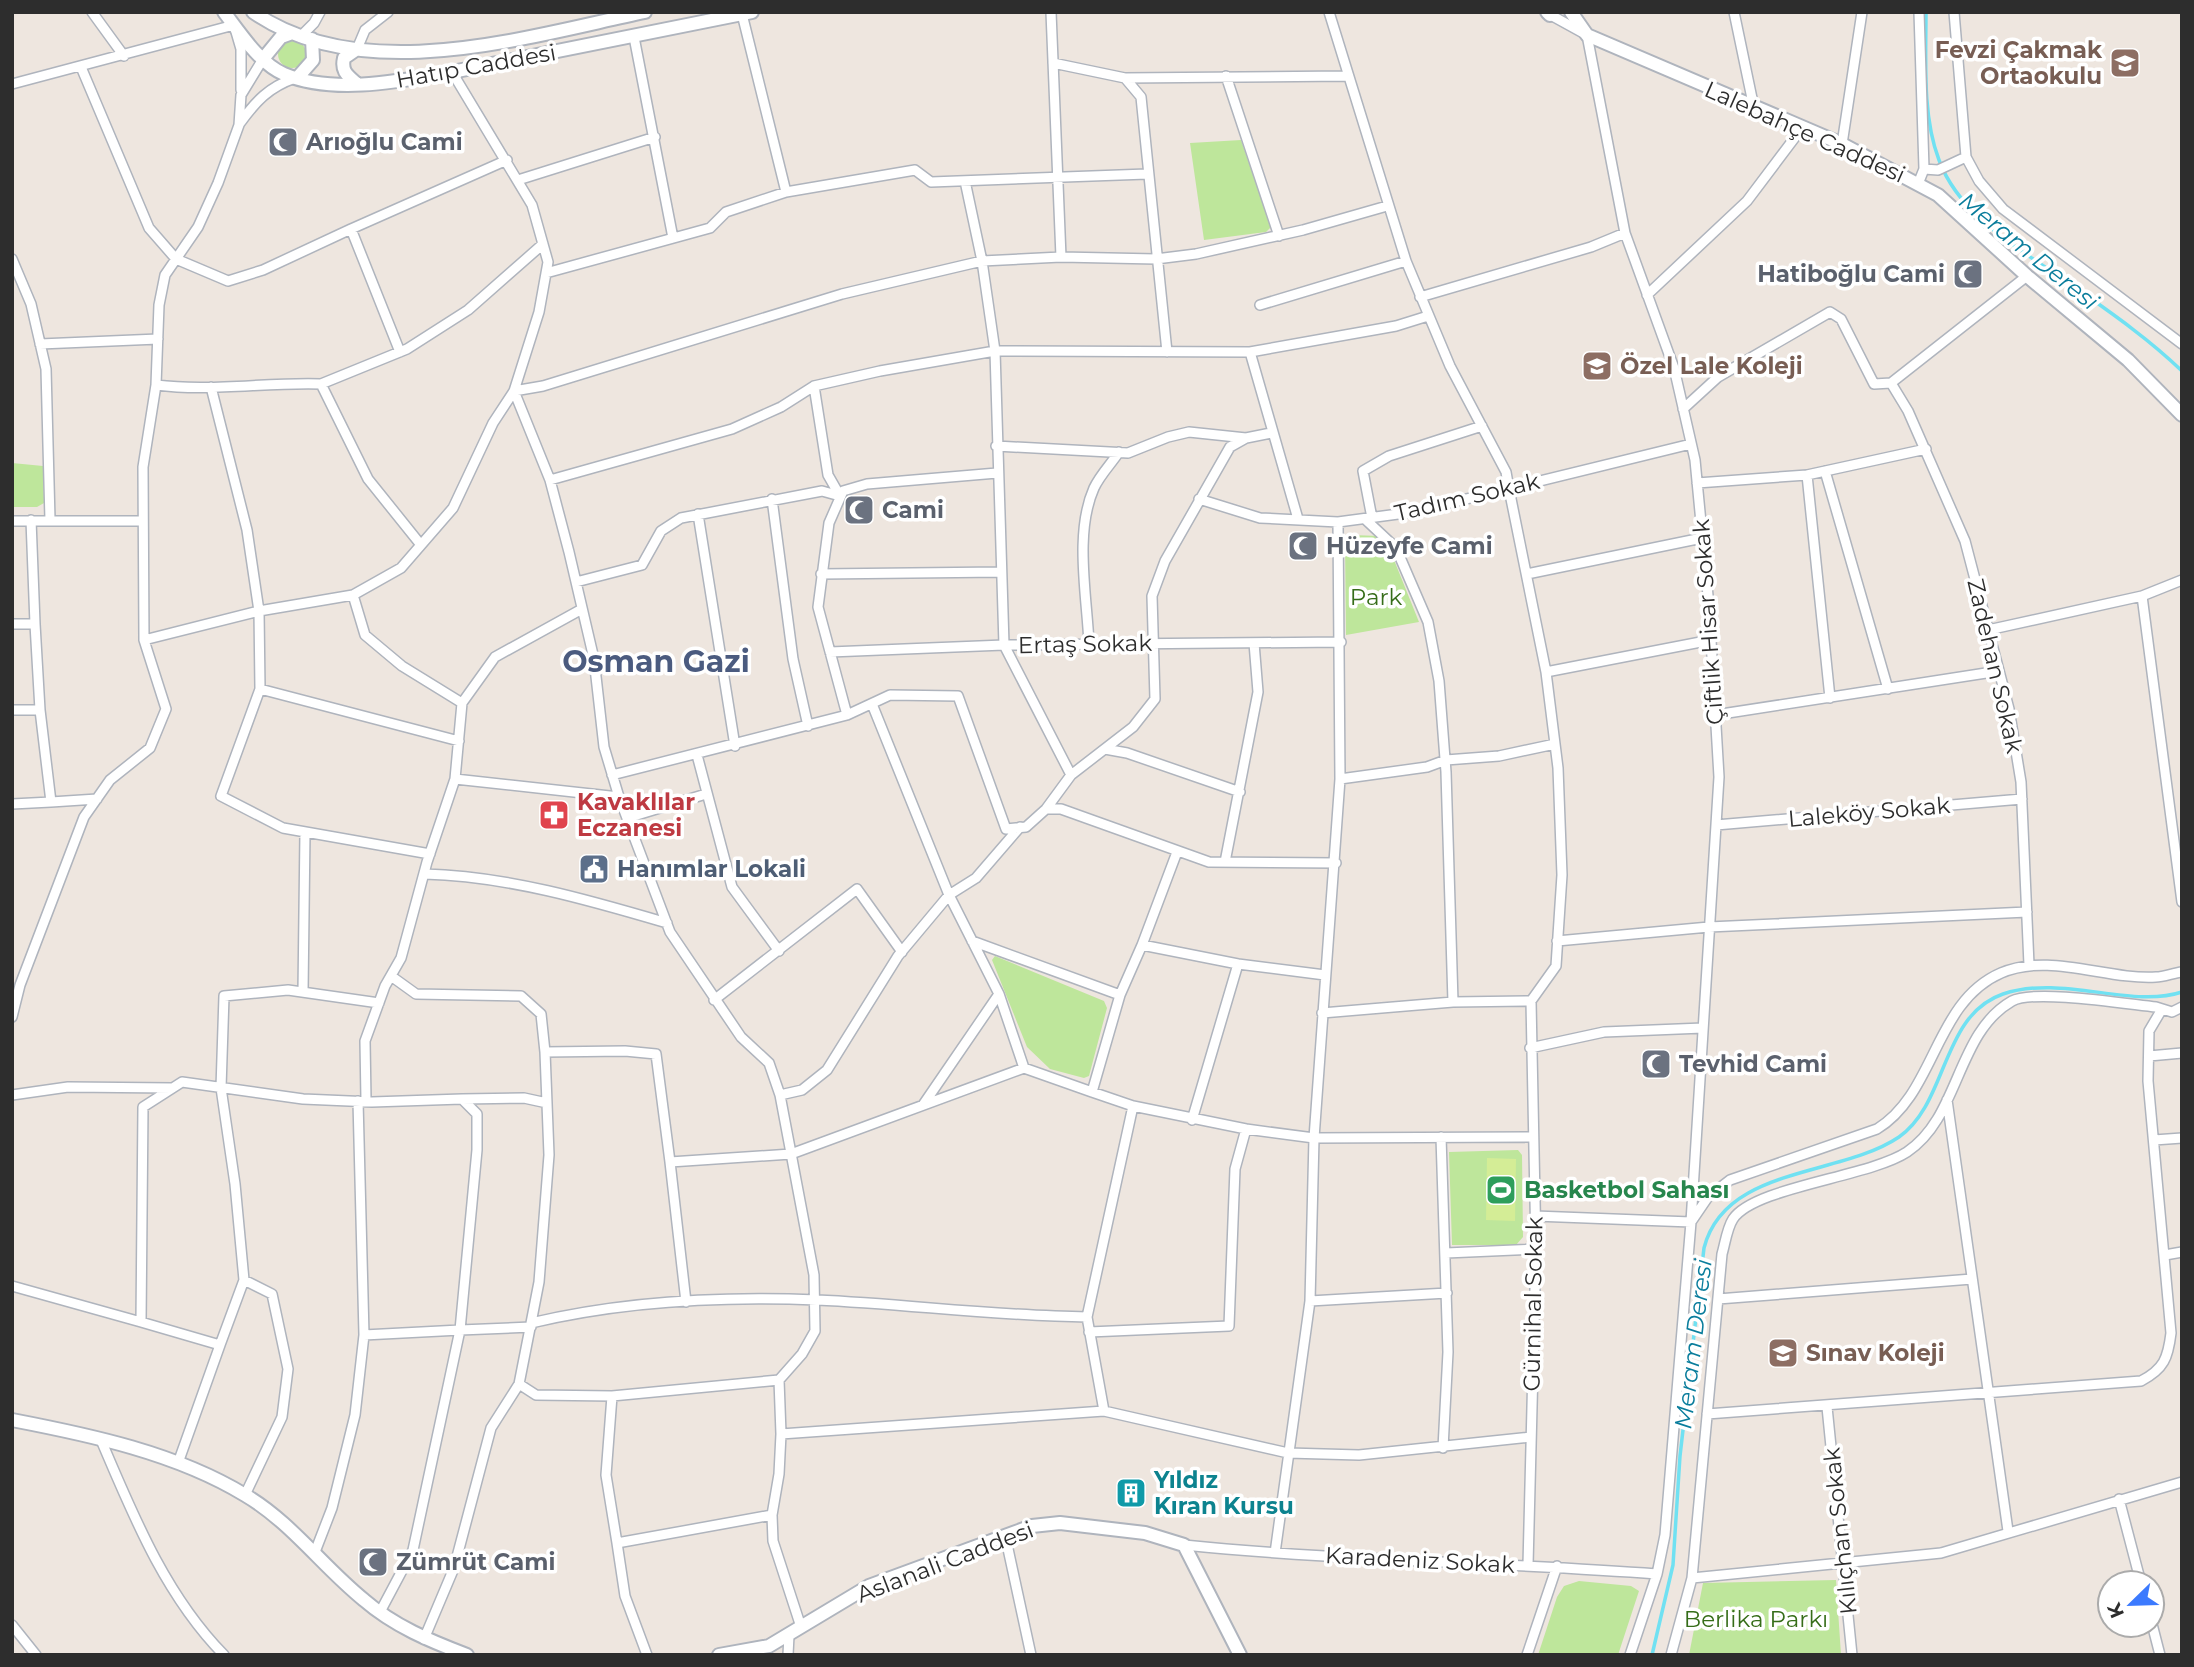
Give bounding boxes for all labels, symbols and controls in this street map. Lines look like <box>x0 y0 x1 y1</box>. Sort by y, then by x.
place label: Fevzi Çakmak Ortaokulu <box>1935 36 2103 90</box>
street label: Hatıp Caddesi <box>394 38 558 94</box>
school or university icon: Fevzi Çakmak Ortaokulu <box>2108 46 2142 80</box>
street label: Lalebahçe Caddesi <box>1700 75 1910 189</box>
mosque icon: Arıoğlu Cami <box>266 125 300 159</box>
place label: Arıoğlu Cami <box>305 128 463 156</box>
water label: Meram Deresi <box>1953 186 2105 316</box>
mosque icon: Hatiboğlu Cami <box>1951 257 1985 291</box>
place label: Hatiboğlu Cami <box>1757 260 1945 288</box>
school or university icon: Özel Lale Koleji <box>1580 349 1614 383</box>
place label: Özel Lale Koleji <box>1620 352 1803 380</box>
street label: Tadım Sokak <box>1392 467 1542 527</box>
mosque icon: Cami <box>842 493 876 527</box>
place label: Cami <box>882 496 944 524</box>
street label: Çiftlik Hisar Sokak <box>1687 518 1729 726</box>
mosque icon: Hüzeyfe Cami <box>1286 529 1320 563</box>
place label: Hüzeyfe Cami <box>1326 532 1493 560</box>
street label: Zadehan Sokak <box>1961 576 2029 756</box>
park label: Park <box>1350 583 1403 611</box>
street label: Ertaş Sokak <box>1018 629 1153 659</box>
district label: Osman Gazi <box>562 643 750 680</box>
place label: Kavaklılar Eczanesi <box>577 788 695 842</box>
street label: Laleköy Sokak <box>1787 791 1951 833</box>
pharmacy icon: Kavaklılar Eczanesi <box>537 798 571 832</box>
public building icon: Hanımlar Lokali <box>577 852 611 886</box>
place label: Hanımlar Lokali <box>617 855 806 883</box>
mosque icon: Tevhid Cami <box>1639 1047 1673 1081</box>
place label: Tevhid Cami <box>1679 1050 1827 1078</box>
sports icon: Basketbol Sahası <box>1484 1173 1518 1207</box>
place label: Basketbol Sahası <box>1524 1176 1730 1204</box>
street label: Gürnihal Sokak <box>1517 1216 1549 1392</box>
water label: Meram Deresi <box>1668 1257 1718 1431</box>
school or university icon: Sınav Koleji <box>1766 1336 1800 1370</box>
place label: Sınav Koleji <box>1806 1339 1945 1367</box>
street label: Kılıçhan Sokak <box>1817 1446 1863 1616</box>
place label: Yıldız Kıran Kursu <box>1153 1466 1294 1520</box>
building icon: Yıldız Kıran Kursu <box>1114 1476 1148 1510</box>
street label: Aslanali Caddesi <box>853 1515 1037 1609</box>
street label: Karadeniz Sokak <box>1324 1541 1516 1579</box>
mosque icon: Zümrüt Cami <box>356 1545 390 1579</box>
place label: Zümrüt Cami <box>396 1548 555 1576</box>
north arrow <box>2096 1569 2166 1639</box>
text: K <box>2102 1599 2129 1621</box>
park label: Berlika Parkı <box>1684 1605 1828 1633</box>

